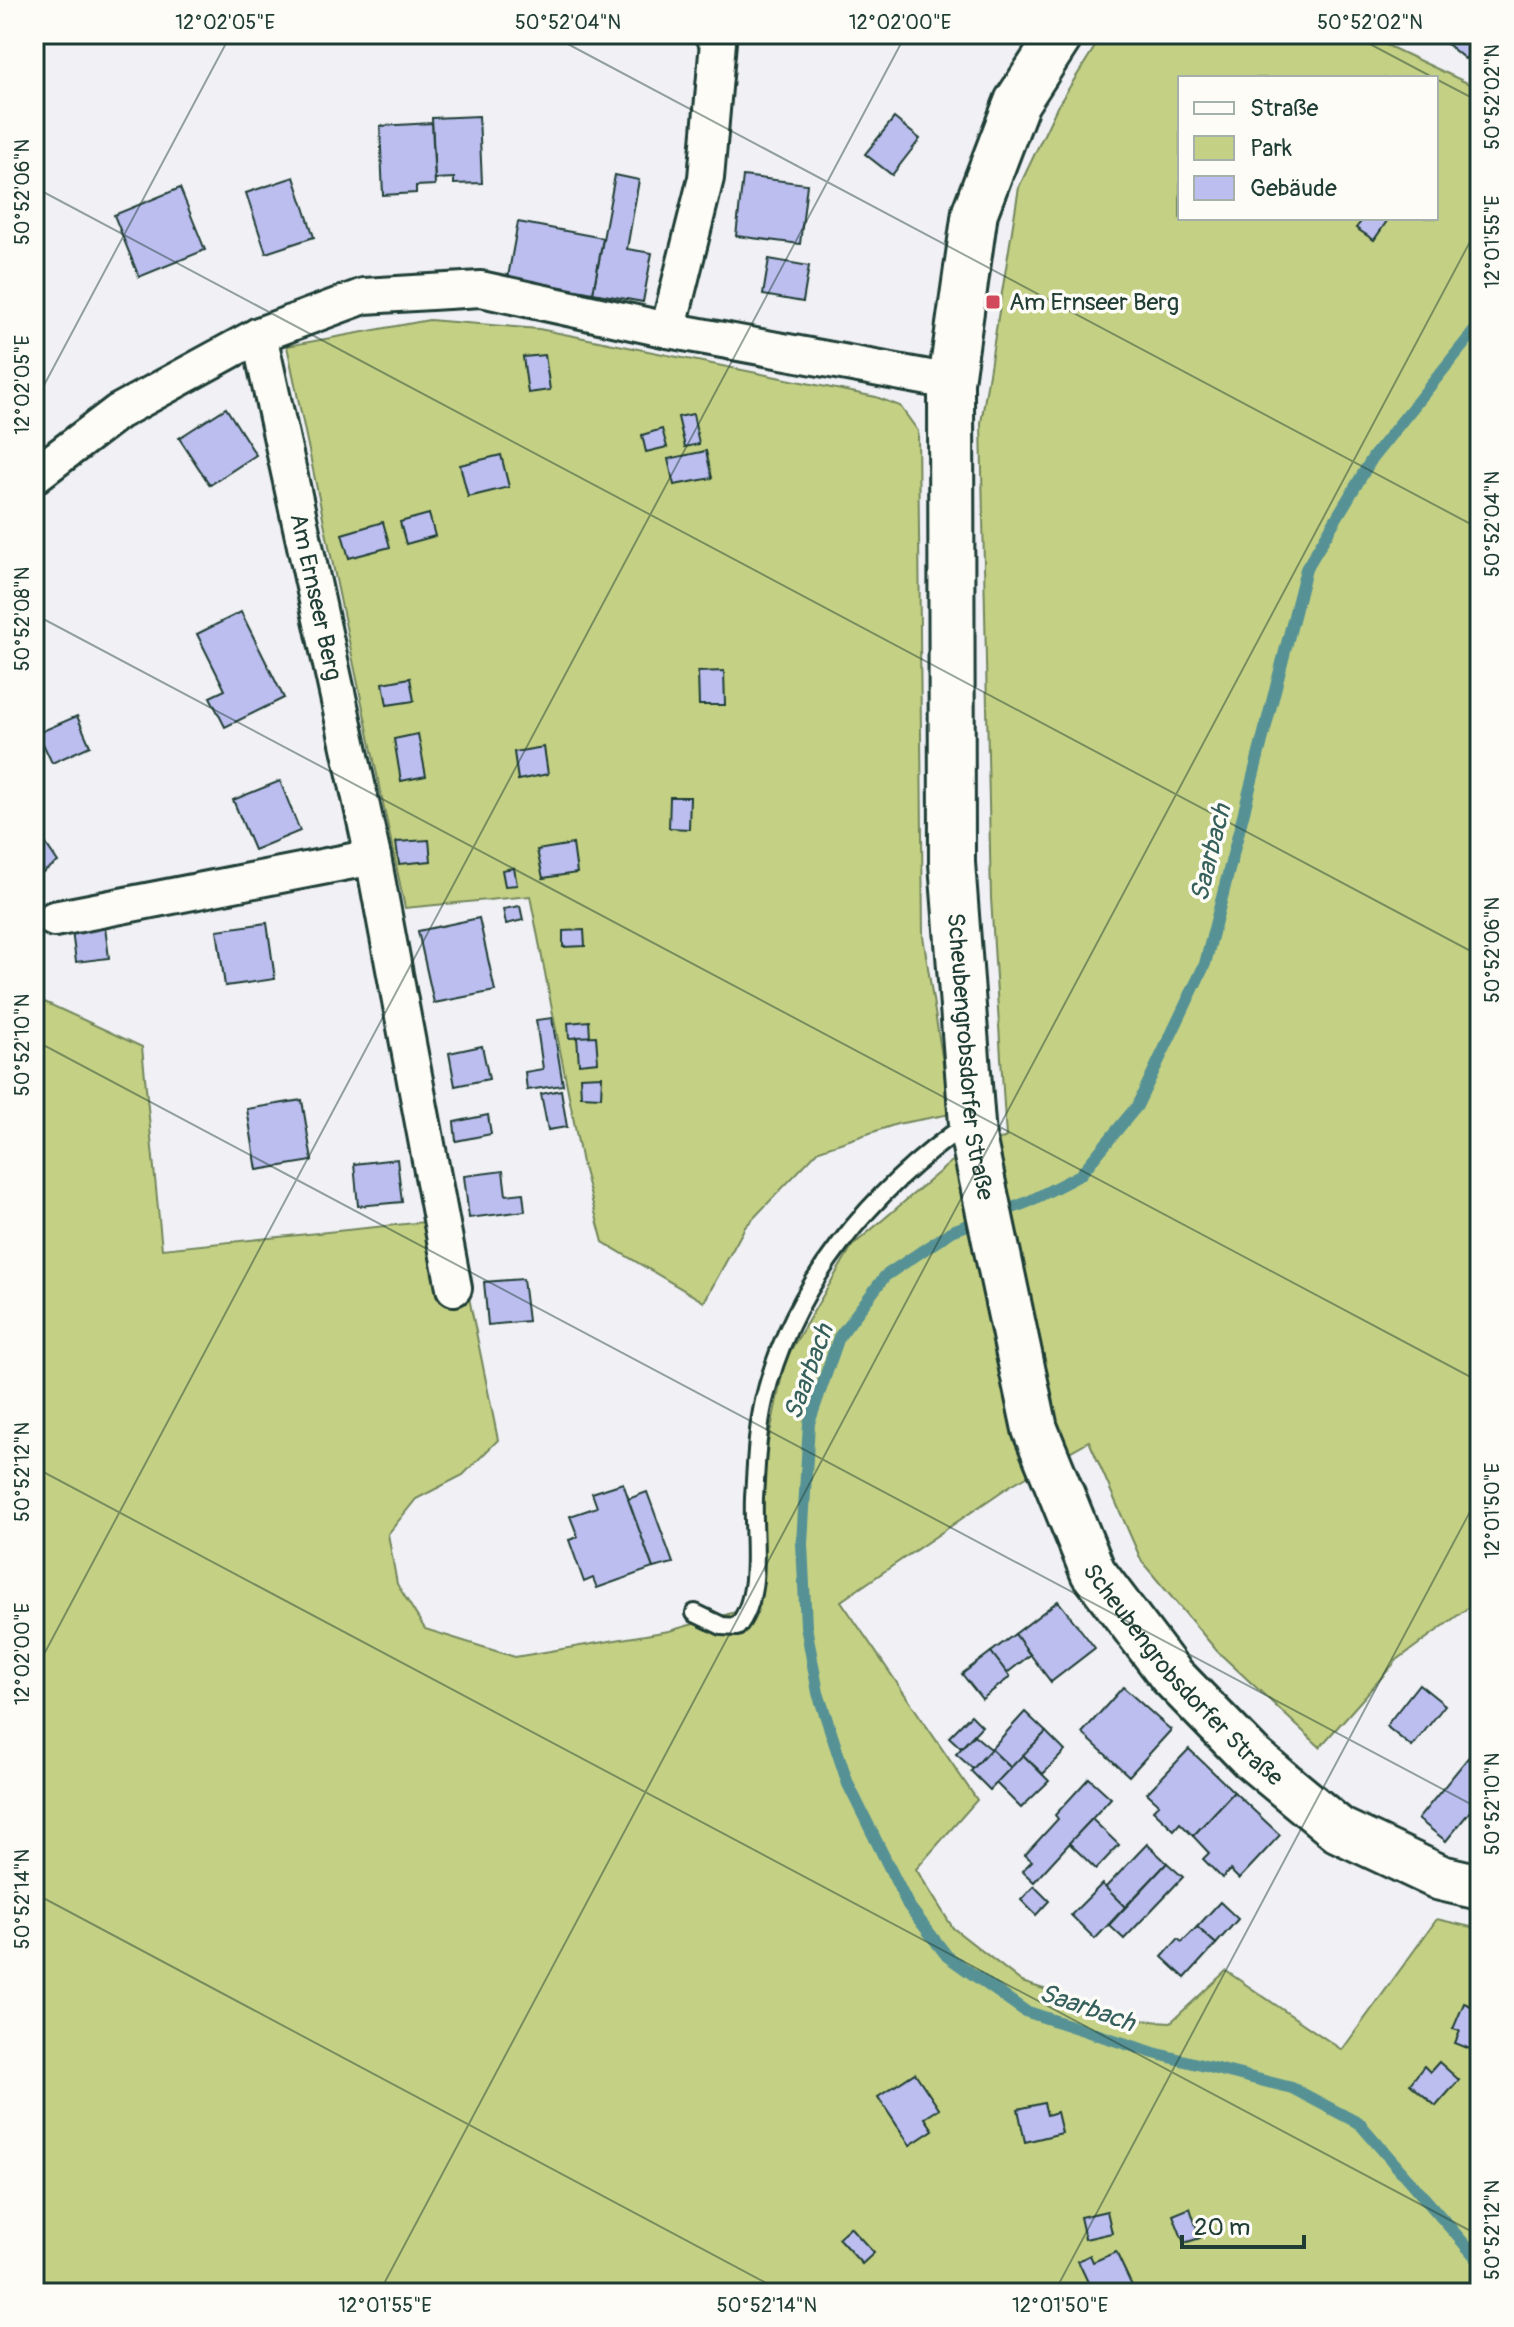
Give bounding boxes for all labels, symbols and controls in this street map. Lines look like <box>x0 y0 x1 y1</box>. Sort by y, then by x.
text: 12°02'05"E <box>175 10 275 35</box>
text: 50°52'04"N <box>515 10 621 35</box>
text: 12°02'00"E <box>849 10 951 35</box>
text: 50°52'02"N <box>1317 10 1423 35</box>
text: 50°52'02"N <box>1480 44 1505 150</box>
legend <box>1178 76 1438 220</box>
text: Straße <box>1250 94 1318 123</box>
text: Park <box>1250 134 1292 163</box>
text: 50°52'06"N <box>10 139 35 245</box>
text: Gebäude <box>1250 174 1337 203</box>
text: 12°01'55"E <box>1480 195 1505 289</box>
place label: Am Ernseer Berg <box>1009 288 1179 317</box>
marker: Am Ernseer Berg <box>984 293 1002 311</box>
text: 12°02'05"E <box>10 335 35 435</box>
text: 50°52'04"N <box>1480 471 1505 577</box>
street label: Am Ernseer Berg <box>284 511 348 683</box>
text: 50°52'08"N <box>10 567 35 671</box>
water label: Saarbach <box>1184 799 1239 905</box>
text: 50°52'06"N <box>1480 897 1505 1003</box>
street label: Scheubengrobsdorfer Straße <box>941 912 1001 1203</box>
text: 50°52'10"N <box>10 994 35 1096</box>
water label: Saarbach <box>777 1318 842 1424</box>
text: 50°52'12"N <box>10 1422 35 1522</box>
text: 12°01'50"E <box>1480 1463 1505 1559</box>
street label: Scheubengrobsdorfer Straße <box>1077 1560 1289 1792</box>
text: 12°02'00"E <box>10 1603 35 1705</box>
text: 50°52'10"N <box>1480 1753 1505 1855</box>
text: 50°52'14"N <box>10 1849 35 1949</box>
water label: Saarbach <box>1035 1977 1141 2040</box>
text: 50°52'12"N <box>1480 2180 1505 2280</box>
scale bar <box>1182 2199 1304 2249</box>
text: 20 m <box>1194 2213 1250 2242</box>
text: 12°01'55"E <box>338 2293 432 2318</box>
text: 50°52'14"N <box>717 2293 817 2318</box>
text: 12°01'50"E <box>1012 2293 1108 2318</box>

